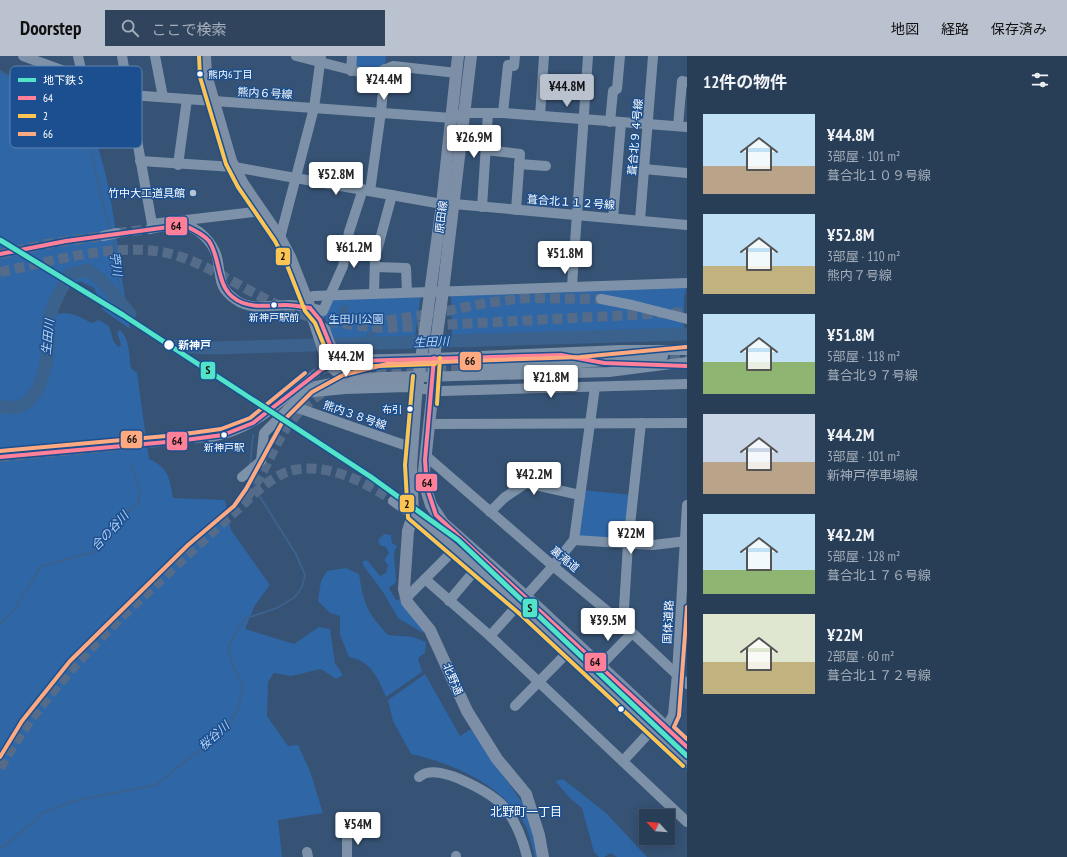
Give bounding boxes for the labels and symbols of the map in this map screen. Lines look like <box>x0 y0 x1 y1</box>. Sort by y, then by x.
legend <box>10 66 142 148</box>
pin: ¥24.4M <box>351 67 417 101</box>
place label: 熊内6丁目 <box>208 68 253 81</box>
marker: 熊内6丁目 <box>195 69 205 79</box>
text: 地下鉄 S <box>43 73 83 87</box>
pin: ¥44.8M <box>534 74 600 108</box>
street label: 熊内６号線 <box>237 85 293 101</box>
text: 64 <box>43 91 53 105</box>
street label: 葺合北９４号線 <box>625 98 645 176</box>
text: 2 <box>43 109 48 123</box>
pin: ¥26.9M <box>441 125 507 159</box>
text: 66 <box>43 127 53 141</box>
pin: ¥52.8M <box>303 162 369 196</box>
place label: 竹中大工道具館 <box>108 186 185 200</box>
marker: 竹中大工道具館 <box>188 188 198 198</box>
street label: 葺合北１１２号線 <box>527 192 615 212</box>
street label: 原田線 <box>432 200 450 234</box>
line badge: 64 <box>165 216 188 236</box>
text: 64 <box>171 219 182 233</box>
pin: ¥61.2M <box>321 235 387 269</box>
pin: ¥51.8M <box>532 241 598 275</box>
line badge: 2 <box>275 247 291 266</box>
text: 2 <box>280 249 286 263</box>
water label: 苧川 <box>107 251 126 279</box>
marker: 新神戸駅前 <box>269 300 279 310</box>
place label: 新神戸駅前 <box>249 311 299 324</box>
park label: 生田川公園 <box>329 312 384 326</box>
water label: 生田川 <box>38 316 57 356</box>
water label: 生田川 <box>413 333 451 350</box>
marker: 新神戸 <box>162 338 176 352</box>
place label: 新神戸 <box>178 338 211 352</box>
pin: ¥44.2M <box>313 344 379 378</box>
line badge: 66 <box>459 351 482 371</box>
text: 66 <box>465 354 475 368</box>
line badge: S <box>200 361 216 380</box>
text: S <box>206 363 211 377</box>
pin: ¥21.8M <box>518 365 584 399</box>
street label: 熊内３８号線 <box>322 398 388 432</box>
place label: 布引 <box>382 403 402 416</box>
marker: 布引 <box>405 404 415 414</box>
line badge: 66 <box>120 430 143 449</box>
marker: 新神戸駅 <box>219 430 229 440</box>
line badge: 64 <box>166 431 188 451</box>
text: 66 <box>127 432 137 446</box>
text: 64 <box>172 434 183 448</box>
place label: 新神戸駅 <box>204 441 245 454</box>
pin: ¥42.2M <box>501 462 567 496</box>
line badge: 64 <box>415 473 438 492</box>
text: 64 <box>422 476 433 490</box>
line badge: 2 <box>399 494 415 513</box>
text: 2 <box>404 497 410 511</box>
water label: 合の谷川 <box>88 507 133 553</box>
pin: ¥22M <box>607 521 655 555</box>
street label: 裏滝道 <box>548 543 582 575</box>
line badge: S <box>522 598 538 618</box>
street label: 国体道路 <box>660 600 676 644</box>
text: S <box>528 601 533 615</box>
pin: ¥39.5M <box>575 608 641 642</box>
line badge: 64 <box>584 652 607 672</box>
text: 64 <box>590 655 601 669</box>
street label: 北野通 <box>440 661 466 697</box>
unlabelled marker <box>616 704 626 714</box>
water label: 桜谷川 <box>195 717 234 753</box>
district label: 北野町一丁目 <box>490 804 562 819</box>
north arrow <box>639 809 675 845</box>
pin: ¥54M <box>334 812 382 846</box>

